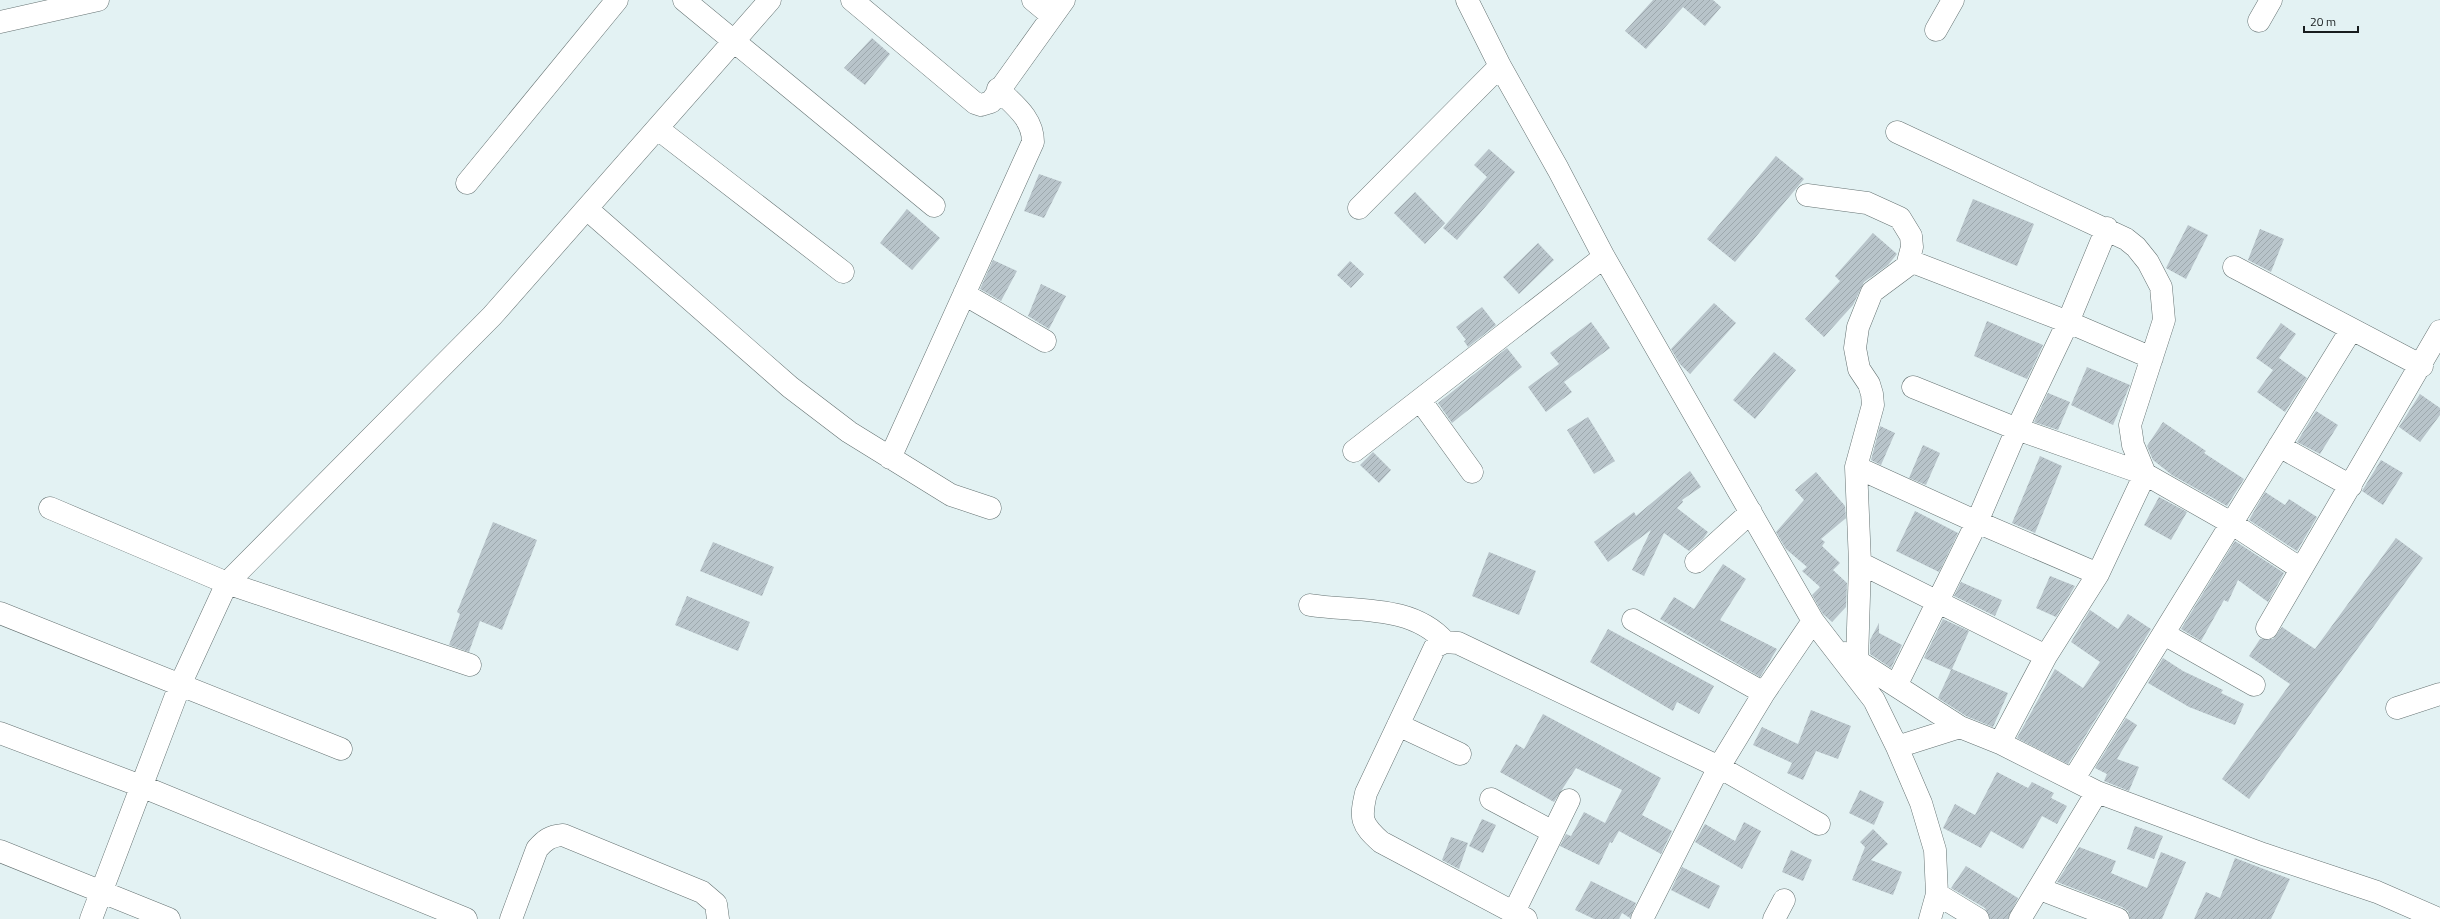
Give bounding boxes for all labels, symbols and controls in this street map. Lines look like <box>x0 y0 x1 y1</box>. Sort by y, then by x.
scale bar <box>2304 8 2358 34</box>
text: 20 m <box>2310 12 2336 31</box>

